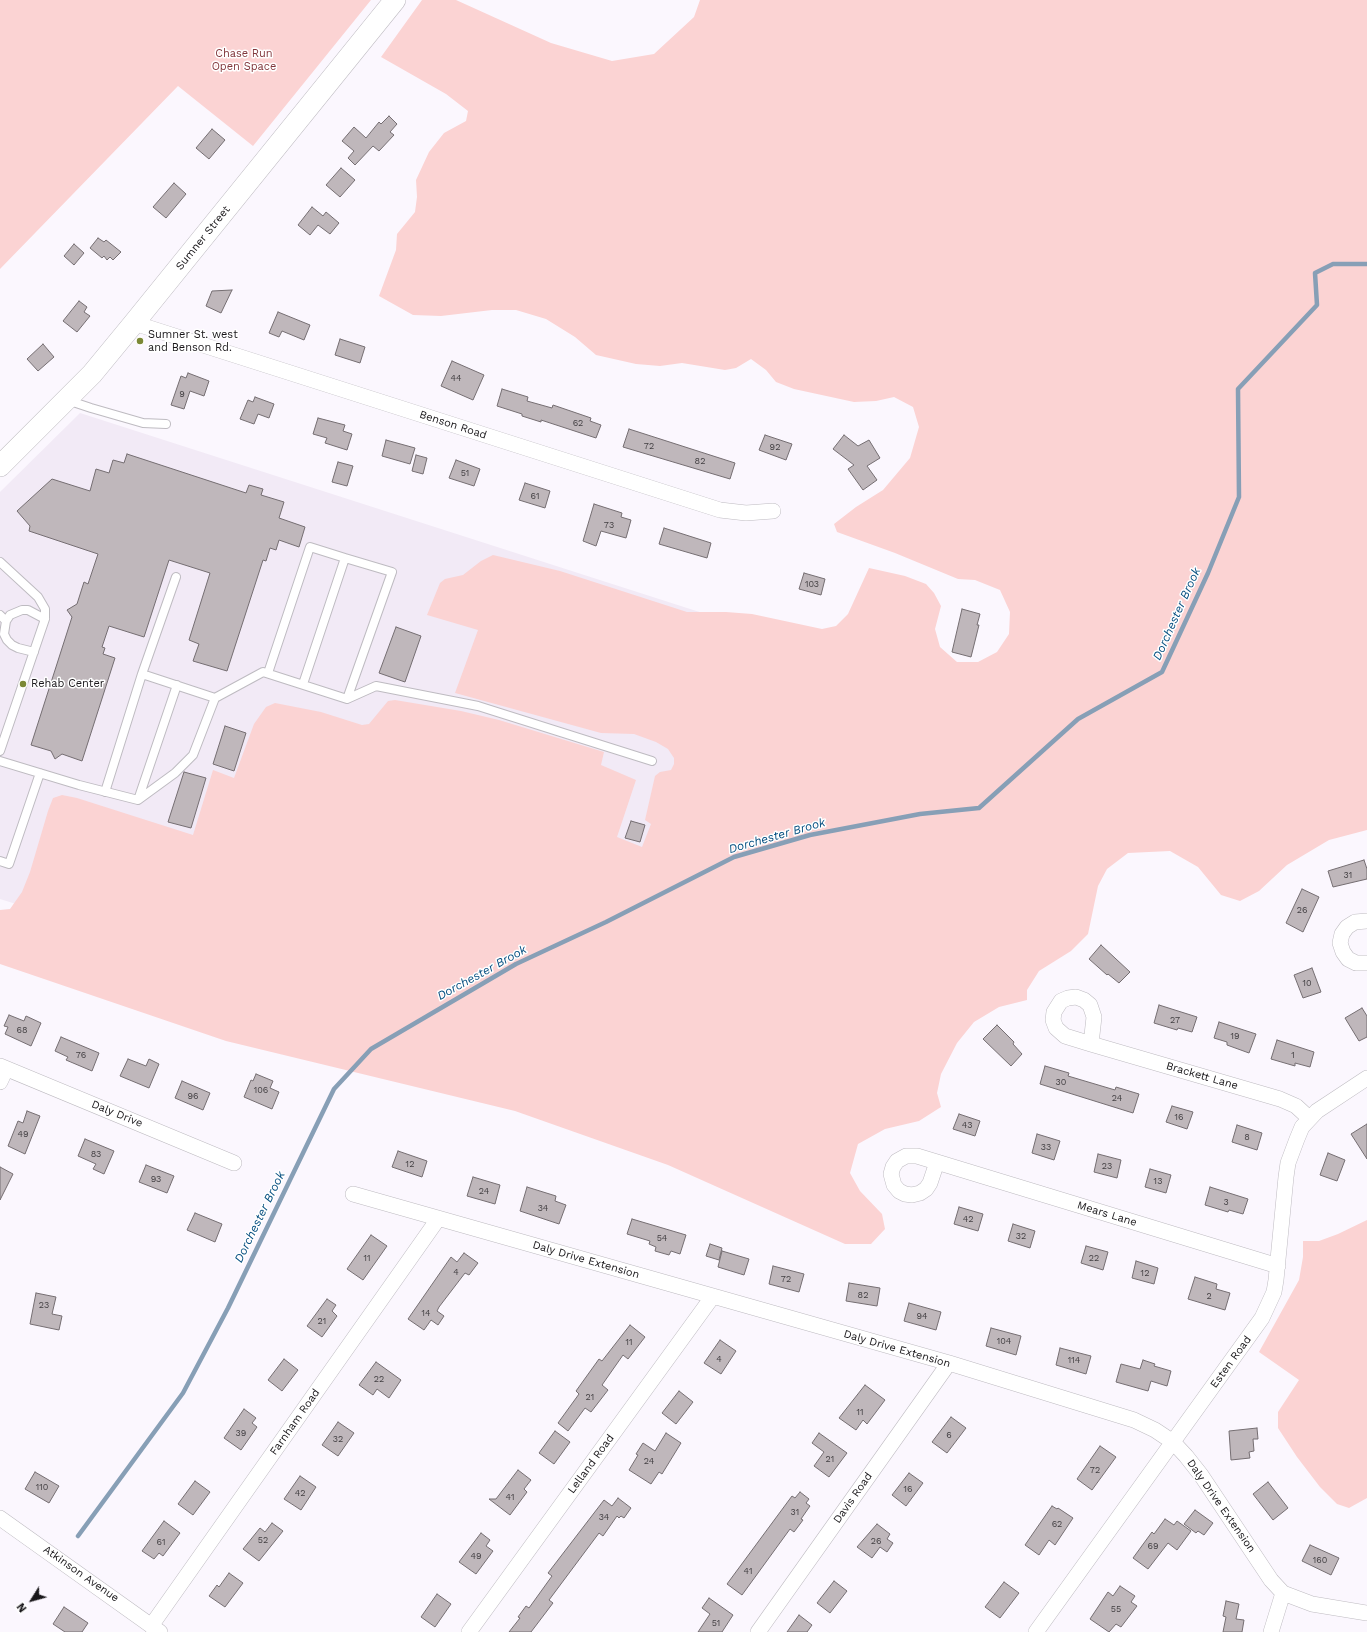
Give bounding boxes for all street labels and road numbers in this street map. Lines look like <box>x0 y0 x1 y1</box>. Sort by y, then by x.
street label: Sumner Street <box>173 203 233 273</box>
street label: Benson Road <box>418 408 488 442</box>
street label: Brackett Lane <box>1164 1059 1240 1093</box>
street label: Daly Drive <box>89 1098 145 1130</box>
street label: Mears Lane <box>1076 1199 1138 1229</box>
street label: Daly Drive Extension <box>531 1238 641 1282</box>
street label: Daly Drive Extension <box>842 1327 952 1371</box>
street label: Esten Road <box>1208 1333 1254 1391</box>
street label: Farnham Road <box>267 1386 323 1458</box>
street label: Lelland Road <box>565 1432 617 1496</box>
street label: Daly Drive Extension <box>1184 1457 1258 1555</box>
street label: Davis Road <box>831 1470 875 1526</box>
street label: Atkinson Avenue <box>41 1543 121 1605</box>

